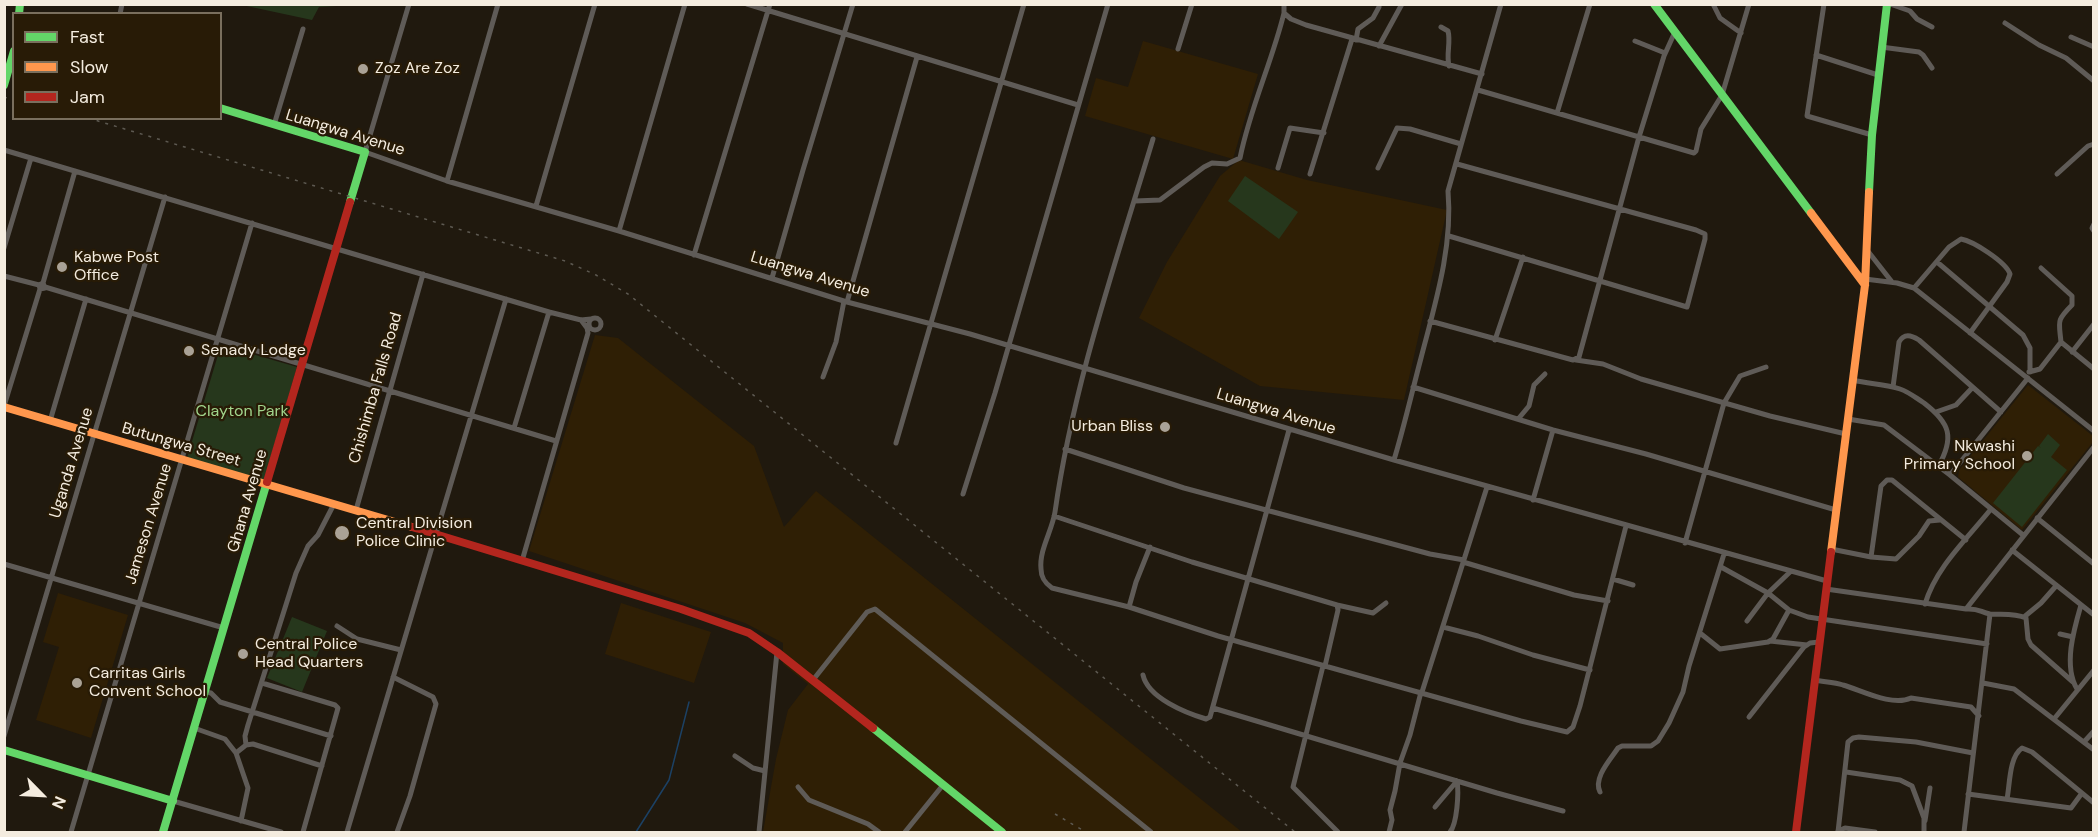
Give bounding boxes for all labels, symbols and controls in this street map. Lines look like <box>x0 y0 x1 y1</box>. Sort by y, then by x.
legend <box>12 12 222 120</box>
text: Fast <box>70 25 105 49</box>
text: Slow <box>70 55 109 79</box>
place label: Zoz Are Zoz <box>375 59 460 79</box>
marker: Zoz Are Zoz <box>356 62 370 76</box>
text: Jam <box>70 85 105 109</box>
street label: Luangwa Avenue <box>283 106 407 160</box>
place label: Kabwe Post Office <box>74 248 159 286</box>
street label: Luangwa Avenue <box>748 248 872 302</box>
marker: Kabwe Post Office <box>55 260 69 274</box>
street label: Chishimba Falls Road <box>345 310 407 466</box>
place label: Senady Lodge <box>201 341 306 361</box>
marker: Senady Lodge <box>182 344 196 358</box>
street label: Luangwa Avenue <box>1214 385 1338 439</box>
park label: Clayton Park <box>196 402 288 422</box>
street label: Uganda Avenue <box>46 405 98 521</box>
place label: Urban Bliss <box>1071 417 1153 437</box>
street label: Butungwa Street <box>119 419 243 471</box>
marker: Urban Bliss <box>1158 420 1172 434</box>
place label: Nkwashi Primary School <box>1904 437 2015 475</box>
street label: Ghana Avenue <box>224 447 272 555</box>
marker: Nkwashi Primary School <box>2020 449 2034 463</box>
street label: Jameson Avenue <box>121 461 177 587</box>
place label: Central Division Police Clinic <box>356 514 472 552</box>
marker: Central Division Police Clinic <box>333 524 351 542</box>
place label: Central Police Head Quarters <box>255 635 363 673</box>
marker: Central Police Head Quarters <box>236 647 250 661</box>
place label: Carritas Girls Convent School <box>89 664 206 702</box>
marker: Carritas Girls Convent School <box>70 676 84 690</box>
north arrow <box>12 765 72 825</box>
text: N <box>47 793 71 812</box>

